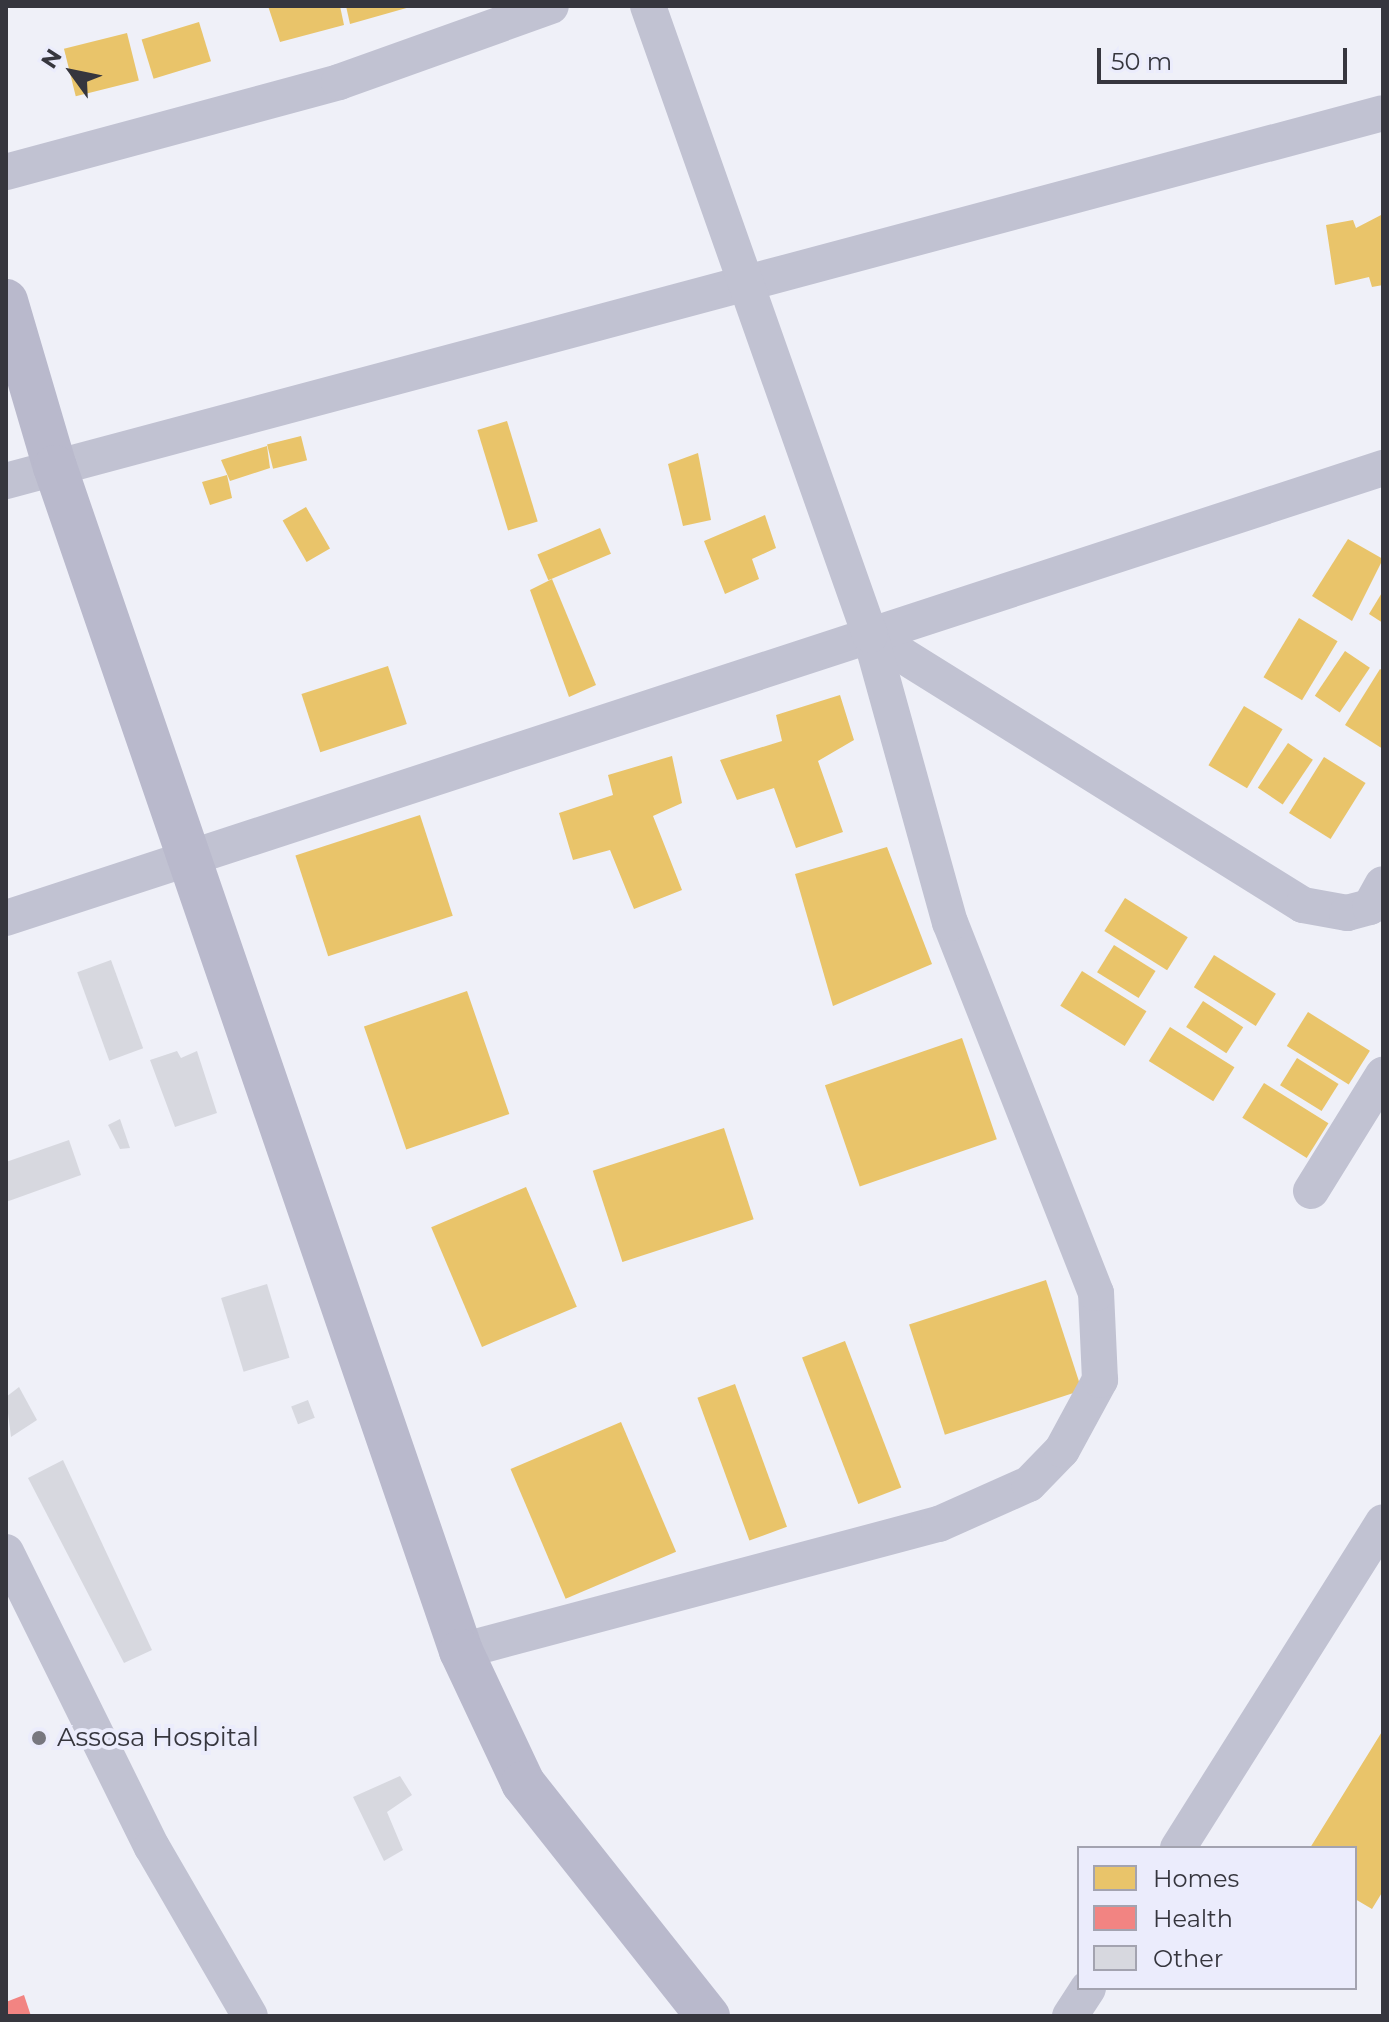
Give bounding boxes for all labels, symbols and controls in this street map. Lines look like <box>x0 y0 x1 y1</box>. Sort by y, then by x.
north arrow <box>32 32 112 112</box>
scale bar <box>1101 32 1351 82</box>
text: N <box>35 44 68 73</box>
text: 50 m <box>1111 47 1172 76</box>
place label: Assosa Hospital <box>57 1722 259 1754</box>
marker: Assosa Hospital <box>28 1727 50 1749</box>
legend <box>1077 1846 1357 1990</box>
text: Homes <box>1153 1864 1239 1893</box>
text: Health <box>1153 1904 1233 1933</box>
text: Other <box>1153 1944 1223 1973</box>

